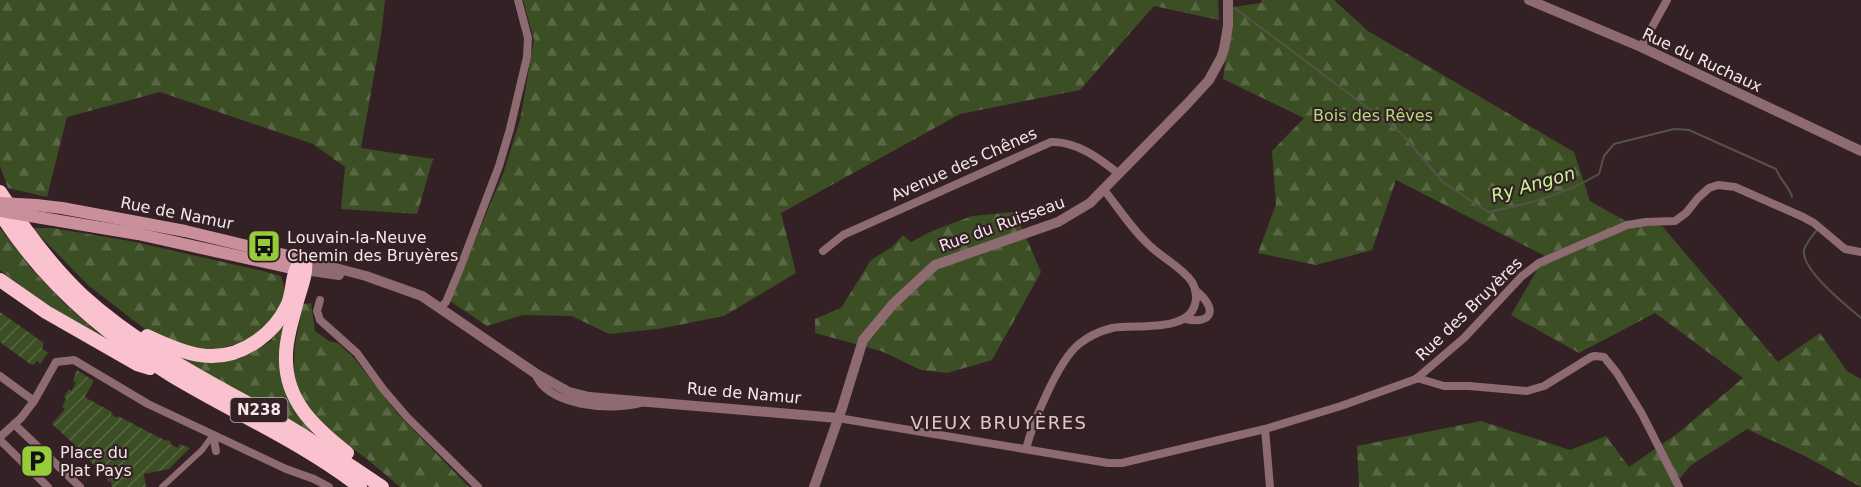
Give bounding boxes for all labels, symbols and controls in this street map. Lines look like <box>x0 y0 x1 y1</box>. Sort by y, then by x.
street label: Rue du Ruchaux <box>1639 24 1765 96</box>
park label: Bois des Rêves <box>1313 106 1433 125</box>
street label: Avenue des Chênes <box>888 123 1040 205</box>
water label: Ry Angon <box>1489 162 1577 206</box>
street label: Rue du Ruisseau <box>937 192 1067 256</box>
street label: Rue de Namur <box>119 193 235 233</box>
bus stop icon: Louvain-la-Neuve Chemin des Bruyères <box>246 228 282 264</box>
place label: Louvain-la-Neuve Chemin des Bruyères <box>287 228 458 265</box>
street label: Rue des Bruyères <box>1412 253 1526 365</box>
street label: Rue de Namur <box>686 379 802 407</box>
road number: N238 <box>230 398 288 422</box>
district label: VIEUX BRUYÈRES <box>911 412 1087 433</box>
parking icon: Place du Plat Pays <box>19 443 55 479</box>
place label: Place du Plat Pays <box>60 443 132 480</box>

